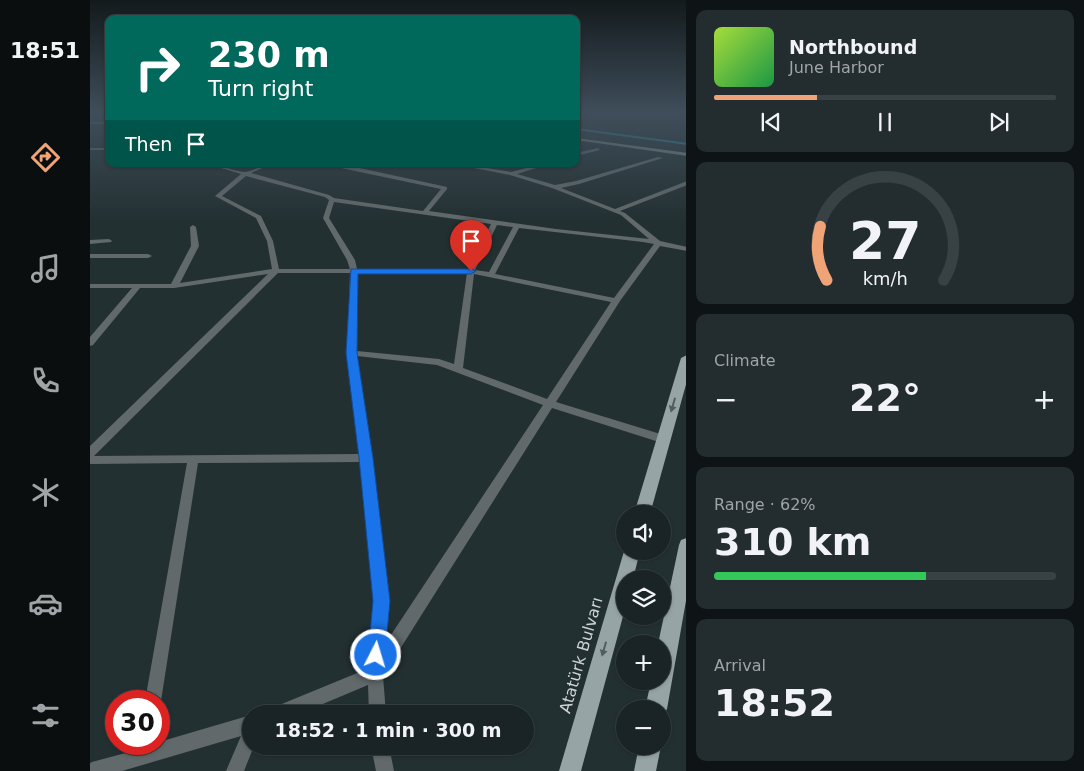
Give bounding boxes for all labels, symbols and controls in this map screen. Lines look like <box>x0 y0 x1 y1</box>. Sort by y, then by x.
icon: right <box>125 35 190 100</box>
text: 230 m <box>208 35 330 75</box>
text: Northbound <box>789 36 917 58</box>
text: 18:51 <box>10 38 80 63</box>
text: June Harbor <box>789 58 884 77</box>
text: Turn right <box>208 76 313 101</box>
icon: previous <box>757 108 785 136</box>
icon: pause <box>871 108 899 136</box>
icon: next <box>985 108 1013 136</box>
icon: arrive <box>182 130 210 158</box>
text: Then <box>125 133 172 155</box>
icon: directions <box>28 140 63 175</box>
text: 27 <box>849 211 921 271</box>
pin <box>450 220 492 271</box>
icon: arrive <box>457 227 485 255</box>
icon: music <box>28 251 63 286</box>
text: km/h <box>862 268 908 289</box>
text: Climate <box>714 351 776 370</box>
icon: phone <box>28 363 63 398</box>
text: 22° <box>849 376 921 420</box>
text: − <box>714 383 737 416</box>
text: + <box>1033 383 1056 416</box>
one-way arrow <box>668 398 676 413</box>
icon: climate <box>28 475 63 510</box>
text: Range · 62% <box>714 495 816 514</box>
map controls <box>616 505 671 755</box>
button: sound <box>616 505 671 560</box>
text: 310 km <box>714 520 871 564</box>
button: layers <box>616 570 671 625</box>
icon: car <box>28 586 63 621</box>
street label: Atatürk Bulvarı <box>555 595 607 715</box>
position arrow <box>349 628 401 680</box>
button: + <box>616 635 671 690</box>
one-way arrow <box>600 641 608 656</box>
text: Arrival <box>714 656 766 675</box>
text: 18:52 <box>714 681 835 725</box>
speed limit sign: 30 <box>105 690 170 755</box>
icon: filters <box>28 698 63 733</box>
button: − <box>616 700 671 755</box>
text: 18:52 · 1 min · 300 m <box>274 719 502 741</box>

